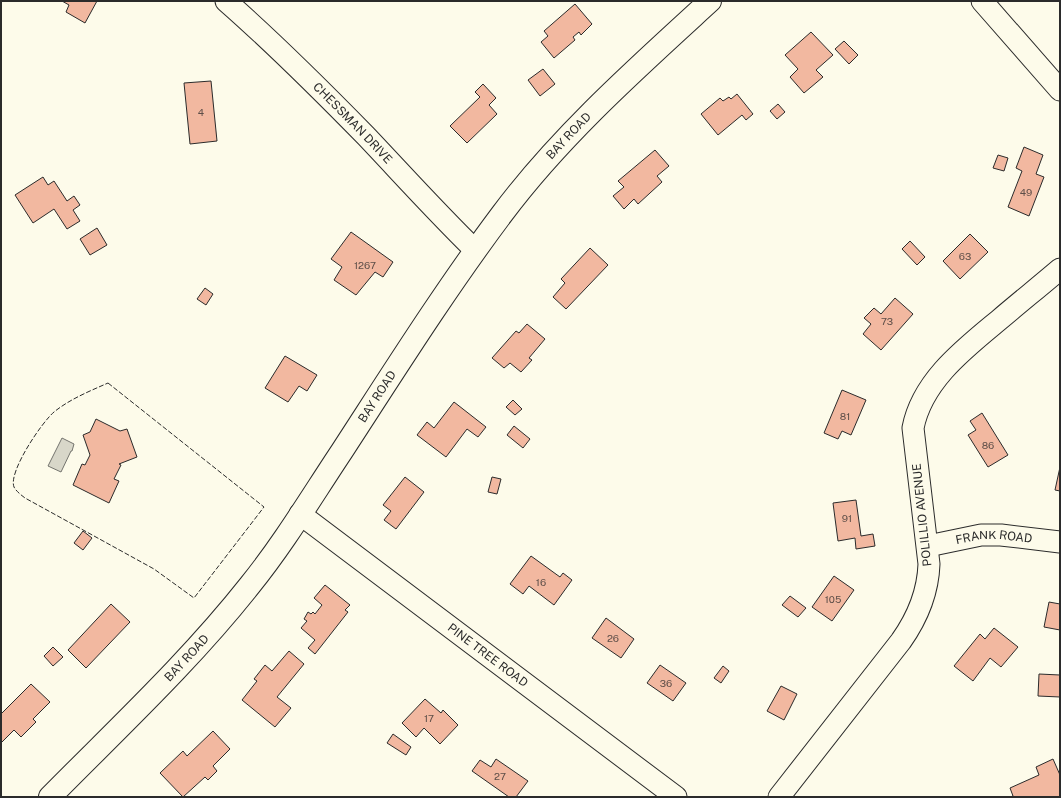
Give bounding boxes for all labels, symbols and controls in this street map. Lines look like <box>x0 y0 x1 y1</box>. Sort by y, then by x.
street label: CHESSMAN DRIVE <box>310 80 395 166</box>
house number: 4 <box>198 106 204 118</box>
street label: BAY ROAD <box>543 110 594 162</box>
house number: 49 <box>1020 186 1032 198</box>
house number: 63 <box>959 250 971 262</box>
house number: 1267 <box>354 259 376 271</box>
house number: 73 <box>881 315 893 327</box>
street label: BAY ROAD <box>355 368 399 425</box>
house number: 81 <box>840 410 850 422</box>
house number: 86 <box>982 439 994 451</box>
street label: POLILLIO AVENUE <box>910 463 934 567</box>
house number: 91 <box>842 512 852 524</box>
street label: FRANK ROAD <box>954 528 1033 547</box>
house number: 16 <box>536 576 546 588</box>
house number: 105 <box>825 593 841 605</box>
street label: PINE TREE ROAD <box>445 621 531 690</box>
street label: BAY ROAD <box>162 632 212 684</box>
house number: 26 <box>607 632 619 644</box>
house number: 36 <box>660 677 672 689</box>
house number: 17 <box>424 712 434 724</box>
house number: 27 <box>494 770 506 782</box>

